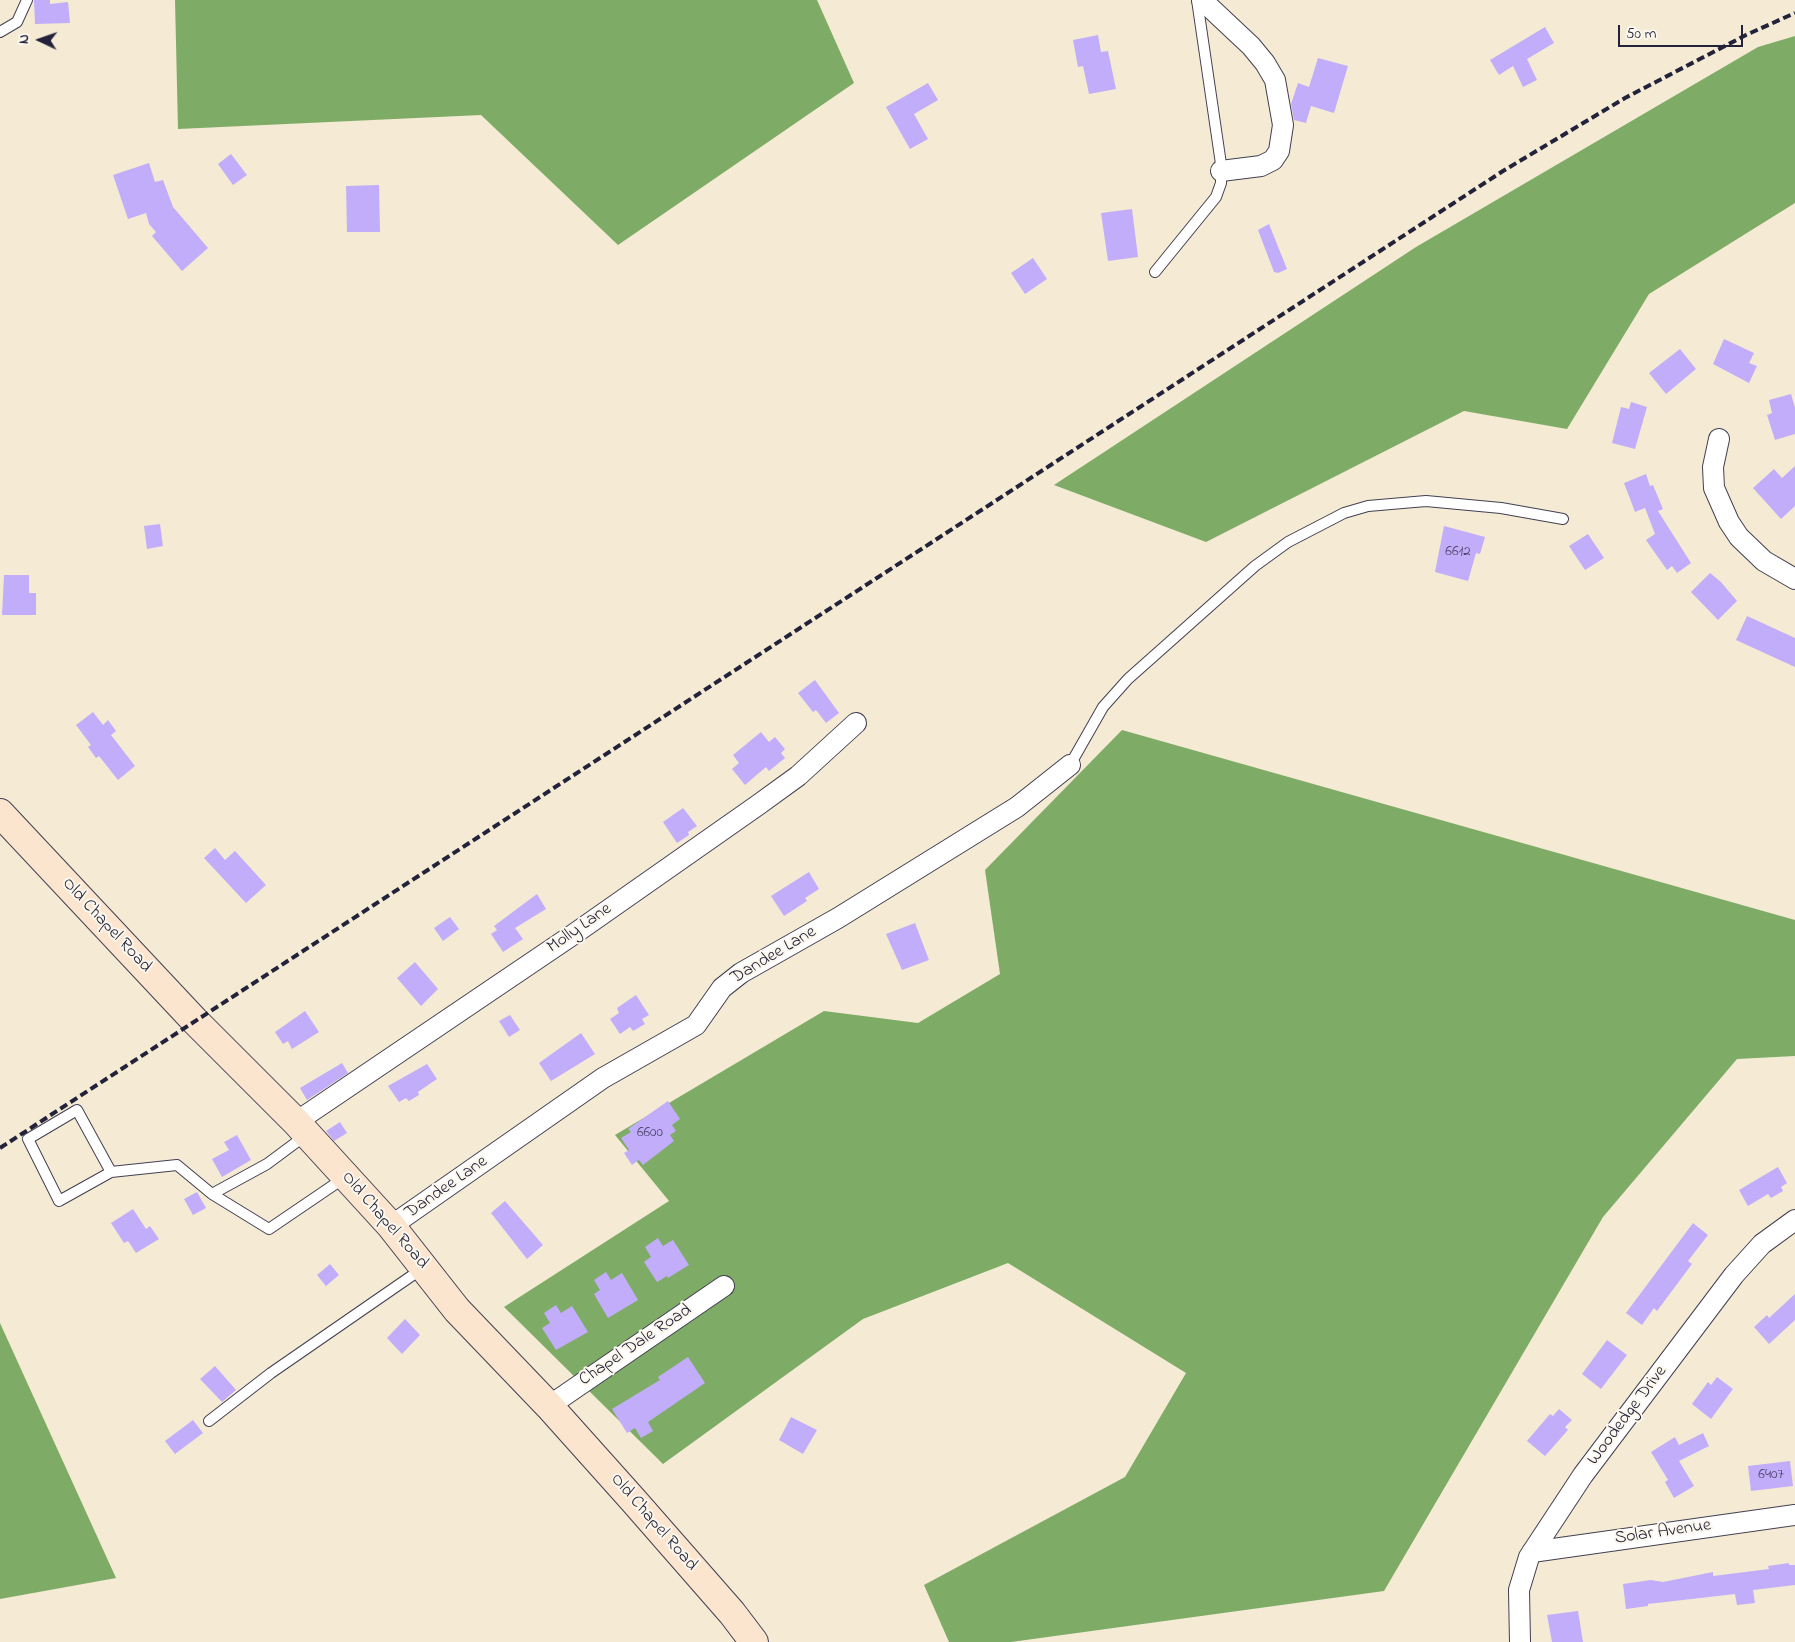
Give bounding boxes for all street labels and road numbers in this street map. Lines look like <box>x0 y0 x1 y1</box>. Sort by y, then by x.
street label: Old Chapel Road <box>56 874 156 978</box>
street label: Molly Lane <box>544 899 616 959</box>
street label: Dandee Lane <box>727 922 821 990</box>
street label: Dandee Lane <box>402 1152 492 1224</box>
street label: Old Chapel Road <box>336 1168 432 1274</box>
street label: Chapel Dale Road <box>576 1300 696 1392</box>
street label: Woodedge Drive <box>1584 1362 1672 1470</box>
street label: Old Chapel Road <box>605 1470 701 1576</box>
street label: Solar Avenue <box>1613 1516 1713 1550</box>

